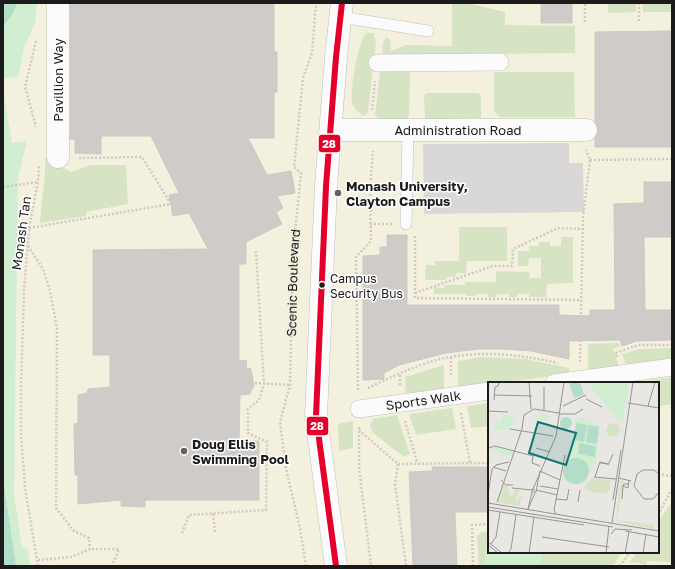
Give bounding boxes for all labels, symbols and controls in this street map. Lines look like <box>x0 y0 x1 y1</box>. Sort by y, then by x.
street label: Pavillion Way <box>50 38 66 122</box>
street label: Administration Road <box>395 122 521 138</box>
line badge: 28 <box>318 134 341 153</box>
text: 28 <box>322 137 336 150</box>
place label: Monash University, Clayton Campus <box>346 178 468 209</box>
marker: Monash University, Clayton Campus <box>333 188 343 198</box>
street label: Monash Tan <box>8 195 34 271</box>
street label: Scenic Boulevard <box>283 228 303 337</box>
place label: Campus Security Bus <box>330 271 403 301</box>
marker: Campus Security Bus <box>317 280 327 290</box>
inset map <box>488 382 659 553</box>
street label: Sports Walk <box>385 387 463 413</box>
line badge: 28 <box>306 416 329 436</box>
text: 28 <box>310 419 324 432</box>
place label: Doug Ellis Swimming Pool <box>192 436 290 467</box>
marker: Doug Ellis Swimming Pool <box>179 446 189 456</box>

